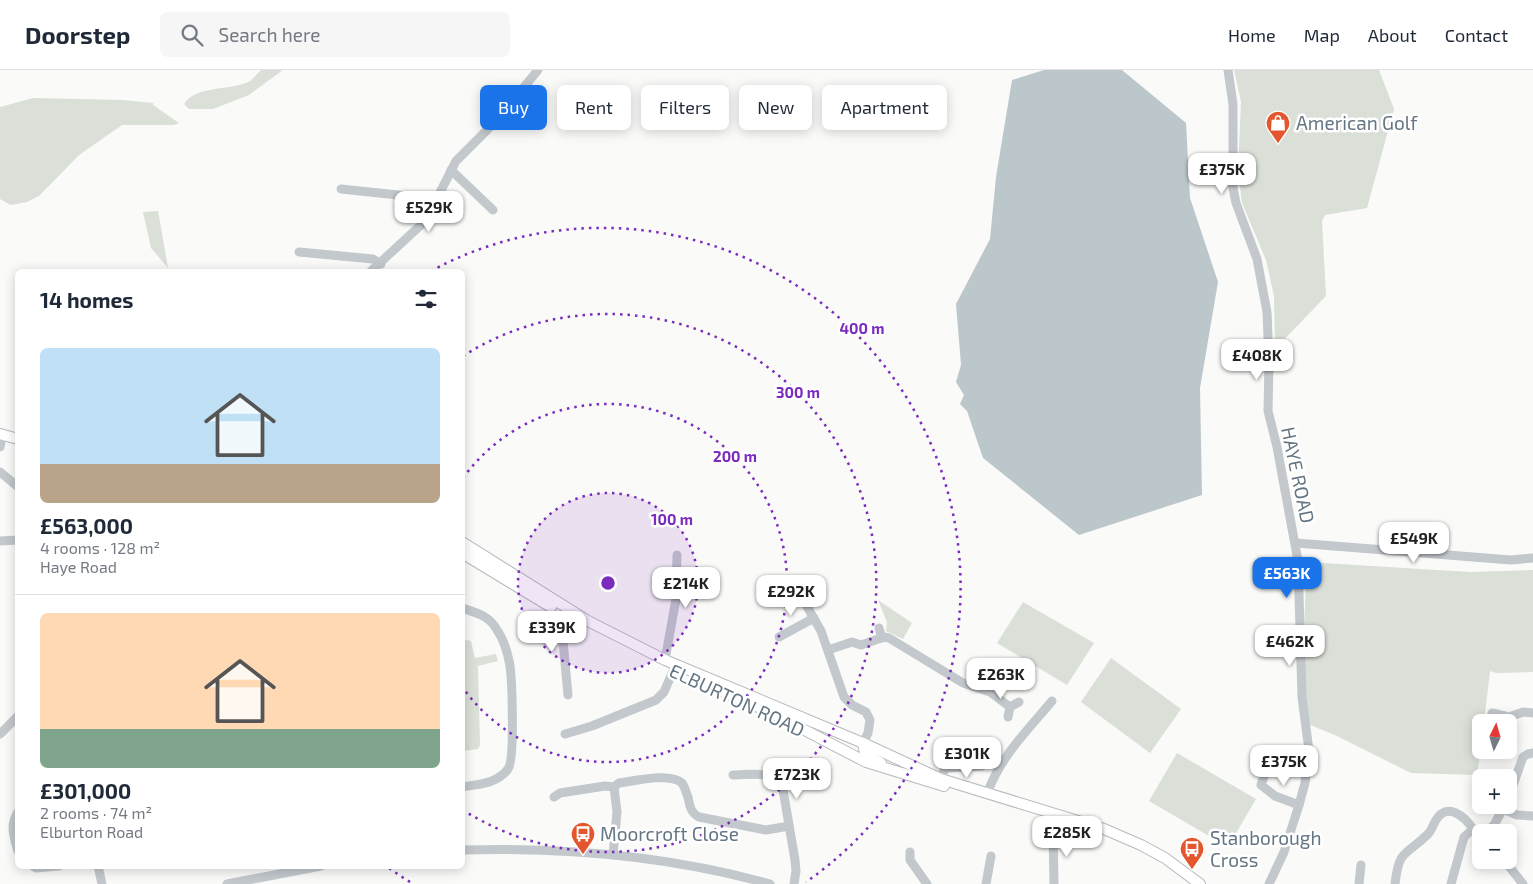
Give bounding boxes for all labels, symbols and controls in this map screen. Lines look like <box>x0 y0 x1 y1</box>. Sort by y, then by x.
search box <box>160 12 510 57</box>
text: Doorstep <box>25 20 130 49</box>
icon: search <box>178 21 206 49</box>
text: Search here <box>218 23 321 46</box>
text: Home <box>1228 24 1276 46</box>
text: Map <box>1304 24 1340 46</box>
text: About <box>1368 24 1417 46</box>
text: Contact <box>1445 24 1508 46</box>
chip: Buy <box>480 85 547 130</box>
chip: Rent <box>557 85 631 130</box>
chip: Filters <box>641 85 729 130</box>
chip: New <box>739 85 812 130</box>
chip: Apartment <box>822 85 947 130</box>
shop icon: American Golf <box>1265 110 1291 144</box>
place label: American Golf <box>1296 111 1418 134</box>
pin: £375K <box>1187 152 1257 195</box>
text: £375K <box>1199 159 1245 178</box>
pin: £529K <box>394 190 464 233</box>
text: £529K <box>405 197 453 216</box>
icon: filters <box>412 285 440 313</box>
text: 14 homes <box>40 287 134 312</box>
text: 400 m <box>840 319 884 337</box>
pin: £408K <box>1222 338 1292 381</box>
text: £408K <box>1232 345 1282 364</box>
icon: home <box>195 380 285 470</box>
text: 300 m <box>776 383 820 401</box>
street label: HAYE ROAD <box>1277 425 1320 525</box>
text: 200 m <box>713 447 757 465</box>
text: 100 m <box>651 510 693 528</box>
text: £563,000 <box>40 513 133 538</box>
pin: £549K <box>1379 522 1449 564</box>
text: £549K <box>1390 528 1438 547</box>
text: 4 rooms · 128 m² <box>40 538 160 557</box>
pin: £563K <box>1252 556 1322 599</box>
text: Haye Road <box>40 557 117 576</box>
text: £563K <box>1264 563 1310 582</box>
pin: £214K <box>651 566 721 609</box>
text: £214K <box>663 573 709 592</box>
centre of rings <box>599 574 617 592</box>
pin: £292K <box>756 574 826 617</box>
text: £292K <box>767 581 815 600</box>
pin: £339K <box>517 610 587 653</box>
text: £339K <box>528 617 576 636</box>
pin: £462K <box>1255 624 1325 667</box>
text: £462K <box>1266 631 1314 650</box>
icon: home <box>195 646 285 736</box>
street label: ELBURTON ROAD <box>666 658 808 741</box>
pin: £263K <box>966 658 1036 700</box>
text: £263K <box>977 664 1025 683</box>
north arrow <box>1472 714 1518 759</box>
map controls <box>1472 714 1517 869</box>
pin: £301K <box>932 736 1002 779</box>
text: £301K <box>944 743 990 762</box>
pin: £375K <box>1249 744 1319 787</box>
text: £375K <box>1261 751 1307 770</box>
pin: £723K <box>762 758 832 800</box>
text: £723K <box>774 764 820 783</box>
button: + <box>1472 769 1517 814</box>
text: £301,000 <box>40 778 131 803</box>
text: 2 rooms · 74 m² <box>40 803 152 822</box>
pin: £285K <box>1032 816 1102 858</box>
bus stop icon: Moorcroft Close <box>570 821 596 855</box>
text: Elburton Road <box>40 822 143 841</box>
place label: Moorcroft Close <box>600 822 739 845</box>
text: £285K <box>1043 822 1091 841</box>
button: − <box>1472 824 1517 869</box>
place label: Stanborough Cross <box>1210 826 1322 871</box>
bus stop icon: Stanborough Cross <box>1179 836 1205 870</box>

